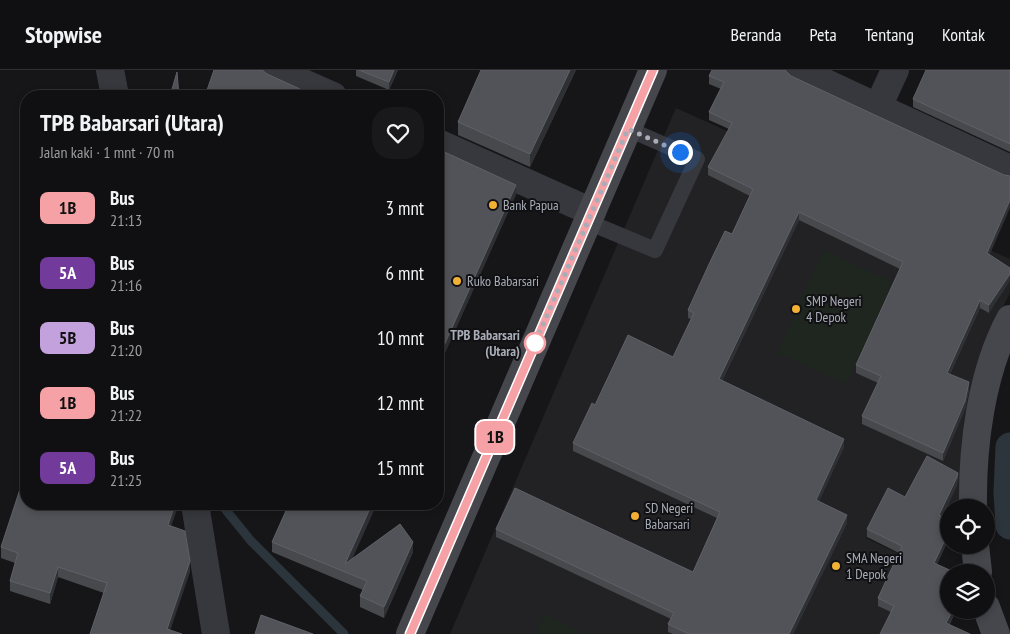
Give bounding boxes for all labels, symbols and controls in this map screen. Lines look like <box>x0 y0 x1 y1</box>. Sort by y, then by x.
text: Stopwise <box>25 19 102 50</box>
text: Beranda <box>731 23 781 46</box>
text: Peta <box>809 23 837 46</box>
text: Tentang <box>865 23 914 46</box>
text: Kontak <box>942 23 985 46</box>
text: TPB Babarsari (Utara) <box>40 107 224 138</box>
button: heart <box>372 107 424 159</box>
your location <box>668 140 693 165</box>
text: Jalan kaki · 1 mnt · 70 m <box>40 142 174 162</box>
text: Bus <box>110 186 134 210</box>
text: 1B <box>59 196 76 219</box>
text: 3 mnt <box>385 196 424 220</box>
place label: Bank Papua <box>503 196 559 214</box>
marker: Bank Papua <box>487 199 499 211</box>
text: 21:13 <box>110 210 142 230</box>
text: Bus <box>110 251 134 275</box>
text: 5A <box>59 261 76 284</box>
text: 6 mnt <box>385 261 424 285</box>
place label: Ruko Babarsari <box>467 272 539 290</box>
text: 21:16 <box>110 275 142 295</box>
marker: Ruko Babarsari <box>451 275 463 287</box>
place label: SMP Negeri 4 Depok <box>806 292 862 326</box>
marker: SMP Negeri 4 Depok <box>790 303 802 315</box>
text: Bus <box>110 316 134 340</box>
text: 5B <box>59 326 76 349</box>
text: 10 mnt <box>377 326 424 350</box>
place label: TPB Babarsari (Utara) <box>450 326 520 360</box>
marker: TPB Babarsari (Utara) <box>524 332 546 354</box>
text: 21:20 <box>110 340 142 360</box>
text: Bus <box>110 381 134 405</box>
text: 1B <box>59 391 76 414</box>
text: 12 mnt <box>377 391 424 415</box>
text: 21:22 <box>110 405 142 425</box>
line badge: 1B <box>472 421 518 453</box>
text: 1B <box>486 425 504 448</box>
text: Bus <box>110 446 134 470</box>
text: 5A <box>59 456 76 479</box>
text: 15 mnt <box>377 456 424 480</box>
text: 21:25 <box>110 470 142 490</box>
place label: SD Negeri Babarsari <box>645 499 693 533</box>
map controls <box>940 499 995 619</box>
button: locate <box>940 499 995 554</box>
marker: SD Negeri Babarsari <box>629 510 641 522</box>
place label: SMA Negeri 1 Depok <box>846 549 902 583</box>
marker: SMA Negeri 1 Depok <box>830 560 842 572</box>
button: layers <box>940 564 995 619</box>

